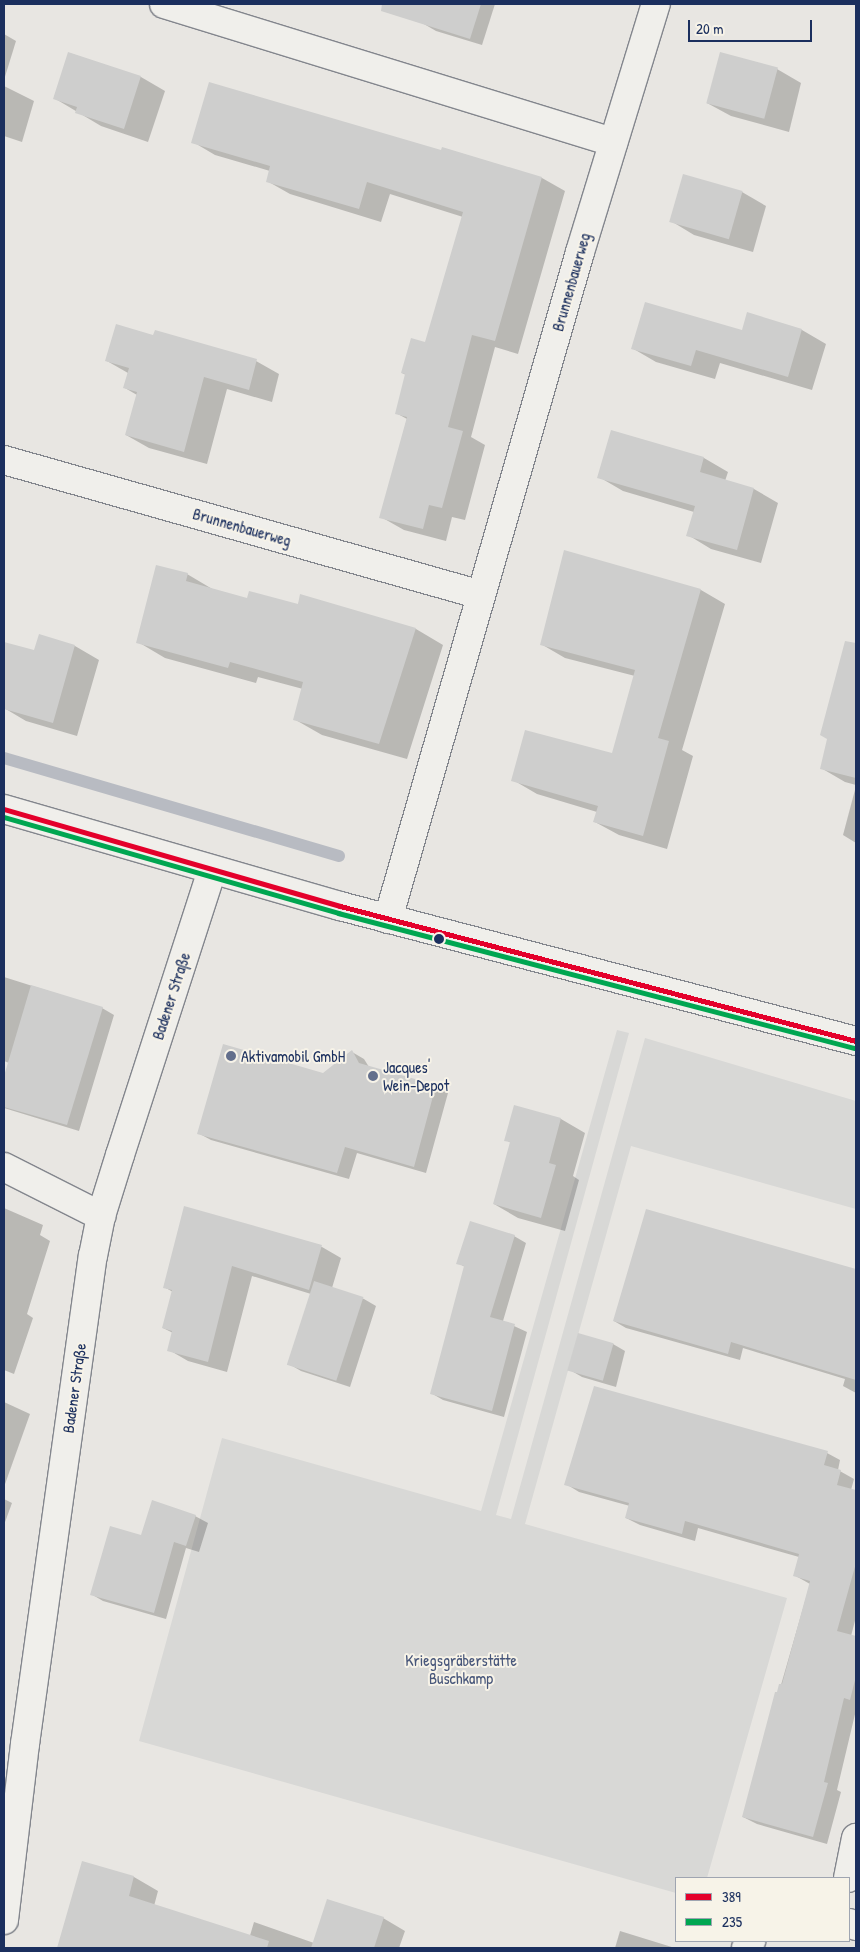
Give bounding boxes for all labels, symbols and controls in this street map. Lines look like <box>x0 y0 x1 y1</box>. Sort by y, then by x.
scale bar <box>690 10 814 42</box>
text: 20 m <box>696 18 723 39</box>
street label: Brunnenbauerweg <box>548 231 594 333</box>
street label: Brunnenbauerweg <box>191 504 293 550</box>
unlabelled marker <box>434 934 444 944</box>
street label: Badener Straße <box>148 950 194 1042</box>
place label: Aktivamobil GmbH <box>241 1046 345 1066</box>
marker: Aktivamobil GmbH <box>225 1050 237 1062</box>
place label: Jacques' Wein-Depot <box>383 1057 449 1095</box>
marker: Jacques' Wein-Depot <box>367 1070 379 1082</box>
street label: Badener Straße <box>58 1342 90 1434</box>
park label: Kriegsgräberstätte Buschkamp <box>405 1650 517 1688</box>
legend <box>675 1877 850 1942</box>
text: 389 <box>722 1886 741 1907</box>
text: 235 <box>722 1911 742 1932</box>

